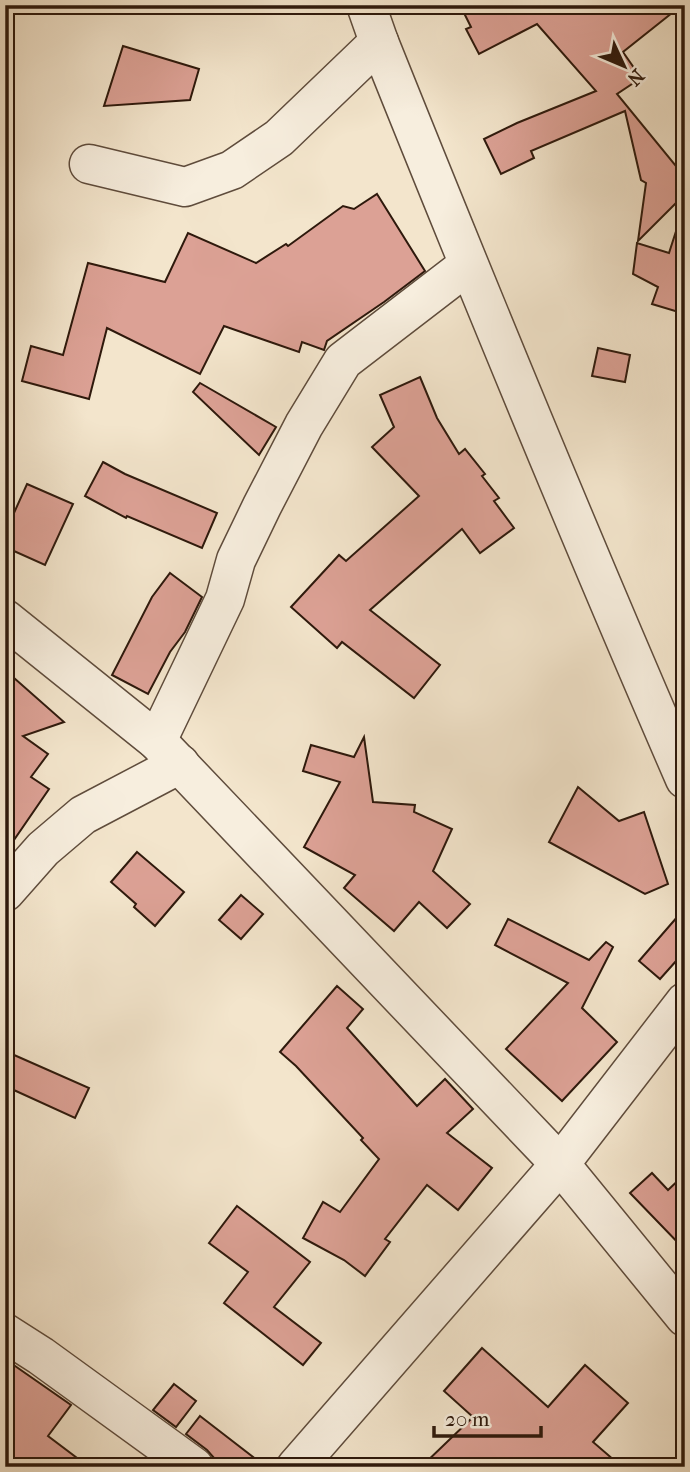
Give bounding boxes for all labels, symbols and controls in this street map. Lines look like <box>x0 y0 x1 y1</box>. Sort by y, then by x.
north arrow <box>588 32 658 102</box>
text: N <box>622 64 648 90</box>
scale bar <box>434 1395 541 1439</box>
text: 20 m <box>445 1407 490 1431</box>

